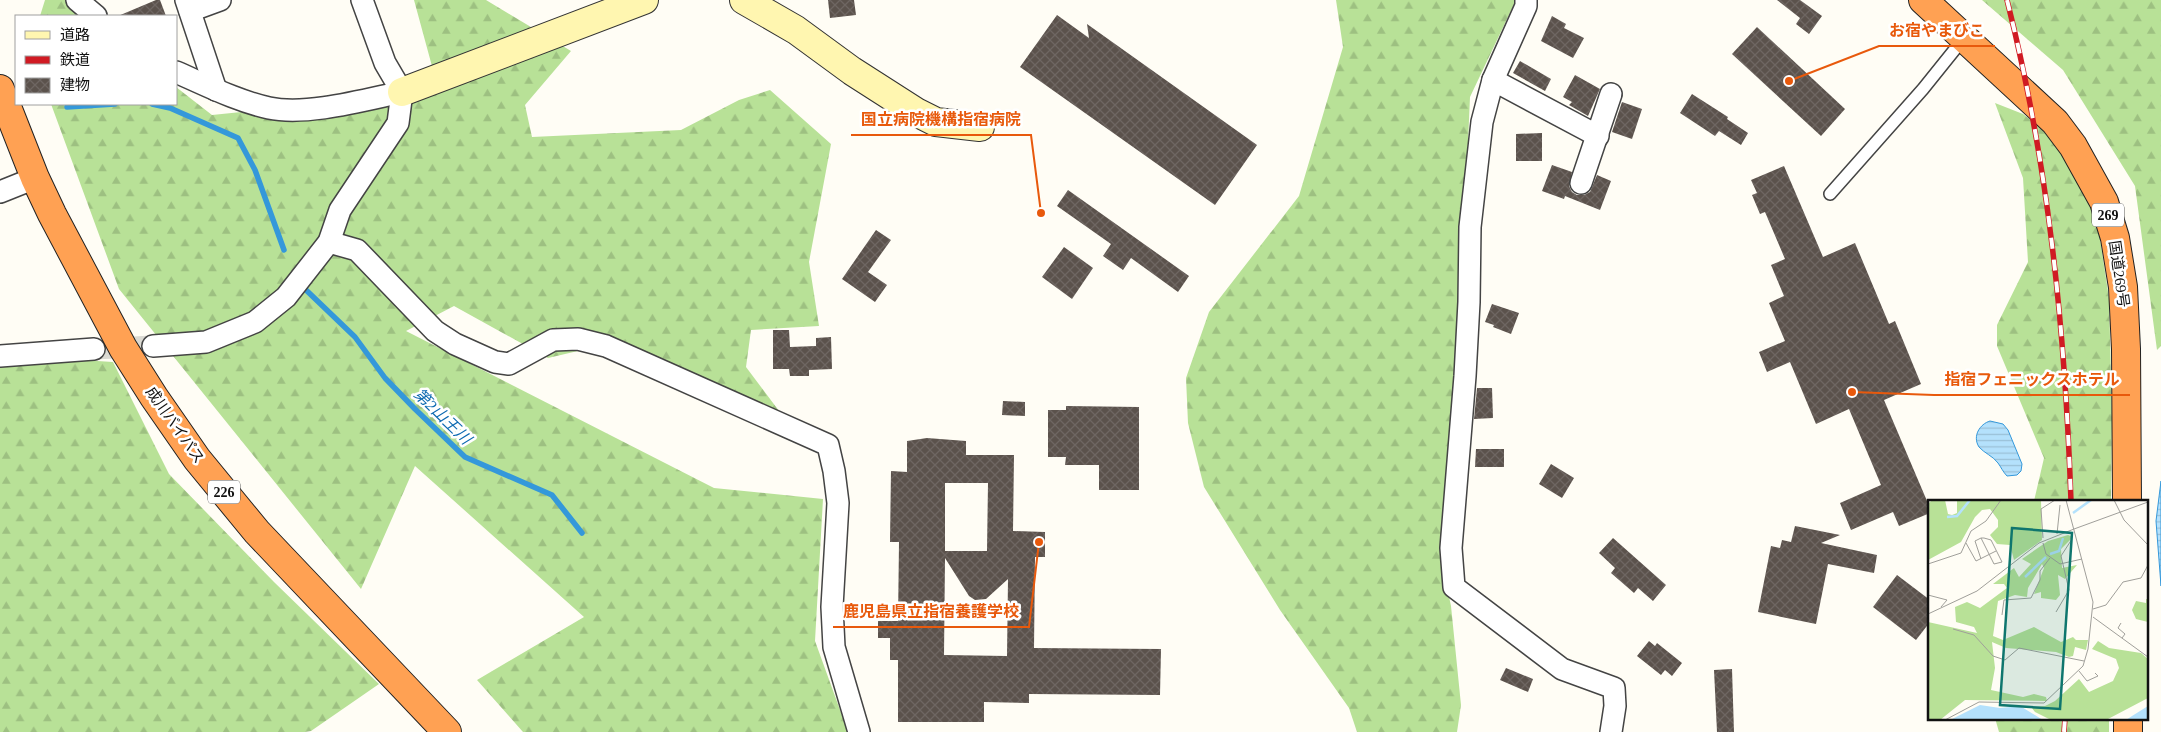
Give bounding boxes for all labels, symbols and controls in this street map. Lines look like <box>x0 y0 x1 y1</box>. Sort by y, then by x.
legend <box>15 15 178 105</box>
callout: お宿やまびこ <box>1879 15 1995 46</box>
text: お宿やまびこ <box>1889 22 1985 39</box>
text: 道路 <box>60 27 90 43</box>
text: 鉄道 <box>60 52 90 68</box>
text: 建物 <box>60 77 90 93</box>
callout: 国立病院機構指宿病院 <box>851 104 1031 135</box>
text: 国立病院機構指宿病院 <box>861 110 1021 128</box>
road number: 269 <box>2092 204 2124 226</box>
street label: 国道269号 <box>2106 239 2132 309</box>
callout: 指宿フェニックスホテル <box>1934 364 2130 395</box>
text: 指宿フェニックスホテル <box>1944 370 2120 388</box>
street label: 成川バイパス <box>143 384 207 466</box>
water label: 第2山王川 <box>411 385 476 449</box>
road number: 226 <box>208 481 240 504</box>
inset map <box>1928 500 2148 720</box>
callout: 鹿児島県立指宿養護学校 <box>833 596 1029 627</box>
text: 鹿児島県立指宿養護学校 <box>843 602 1019 620</box>

